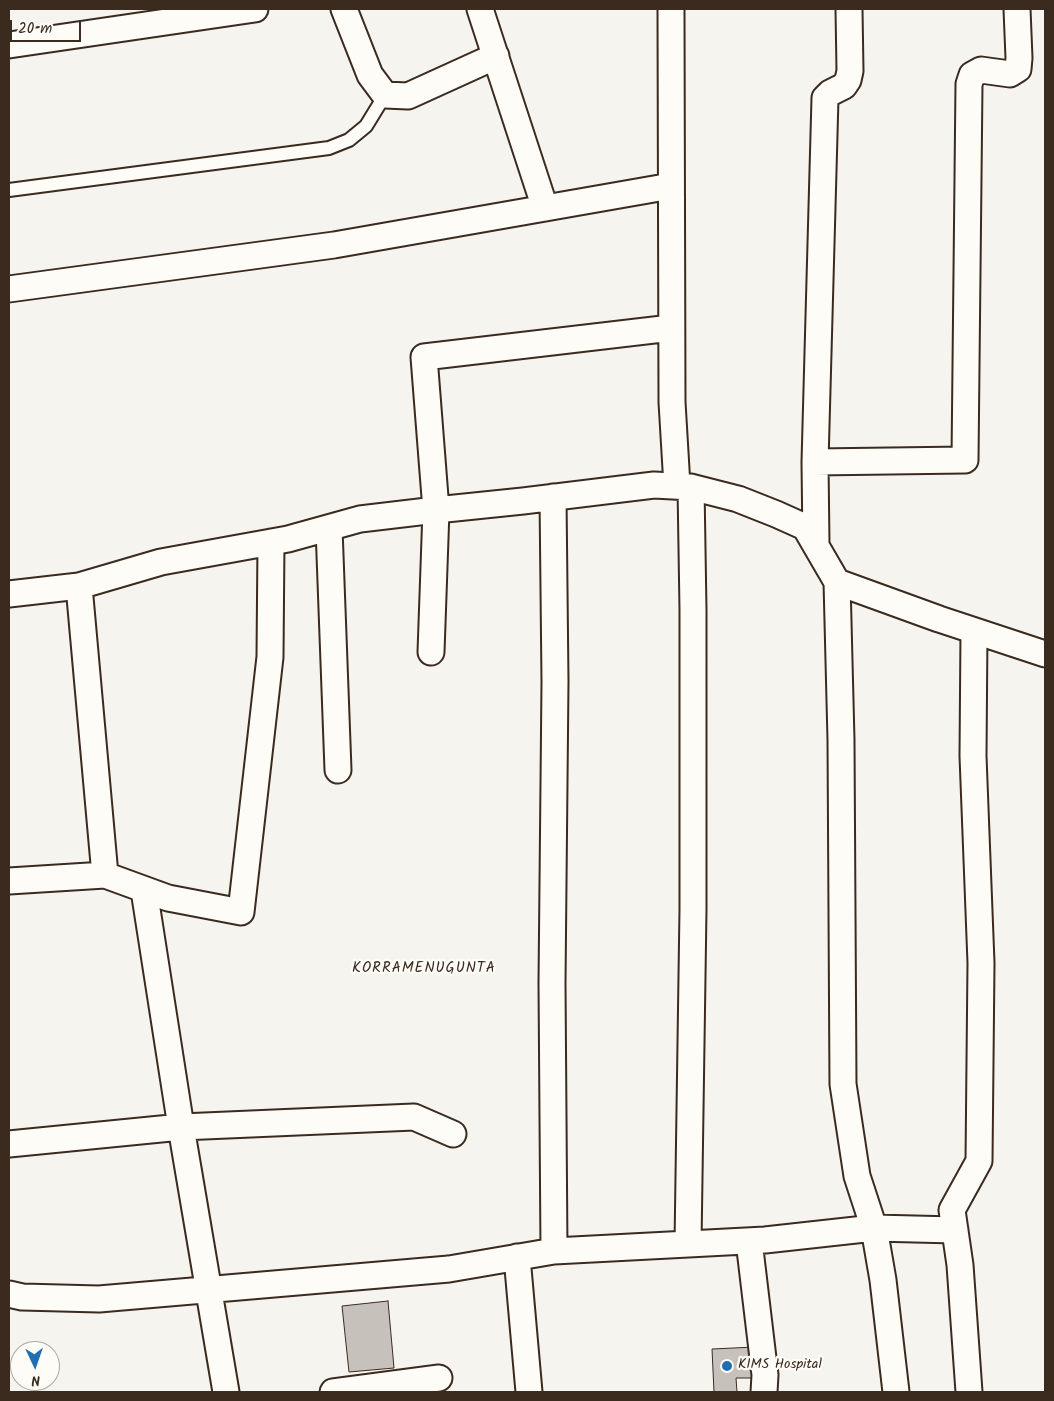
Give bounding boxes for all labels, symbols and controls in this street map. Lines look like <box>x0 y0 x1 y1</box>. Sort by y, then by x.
scale bar <box>12 10 84 42</box>
text: 20 m <box>18 17 52 41</box>
district label: KORRAMENUGUNTA <box>350 960 498 978</box>
north arrow <box>10 1341 60 1391</box>
place label: KIMS Hospital <box>738 1358 822 1374</box>
marker: KIMS Hospital <box>720 1359 734 1373</box>
text: N <box>31 1369 41 1391</box>

